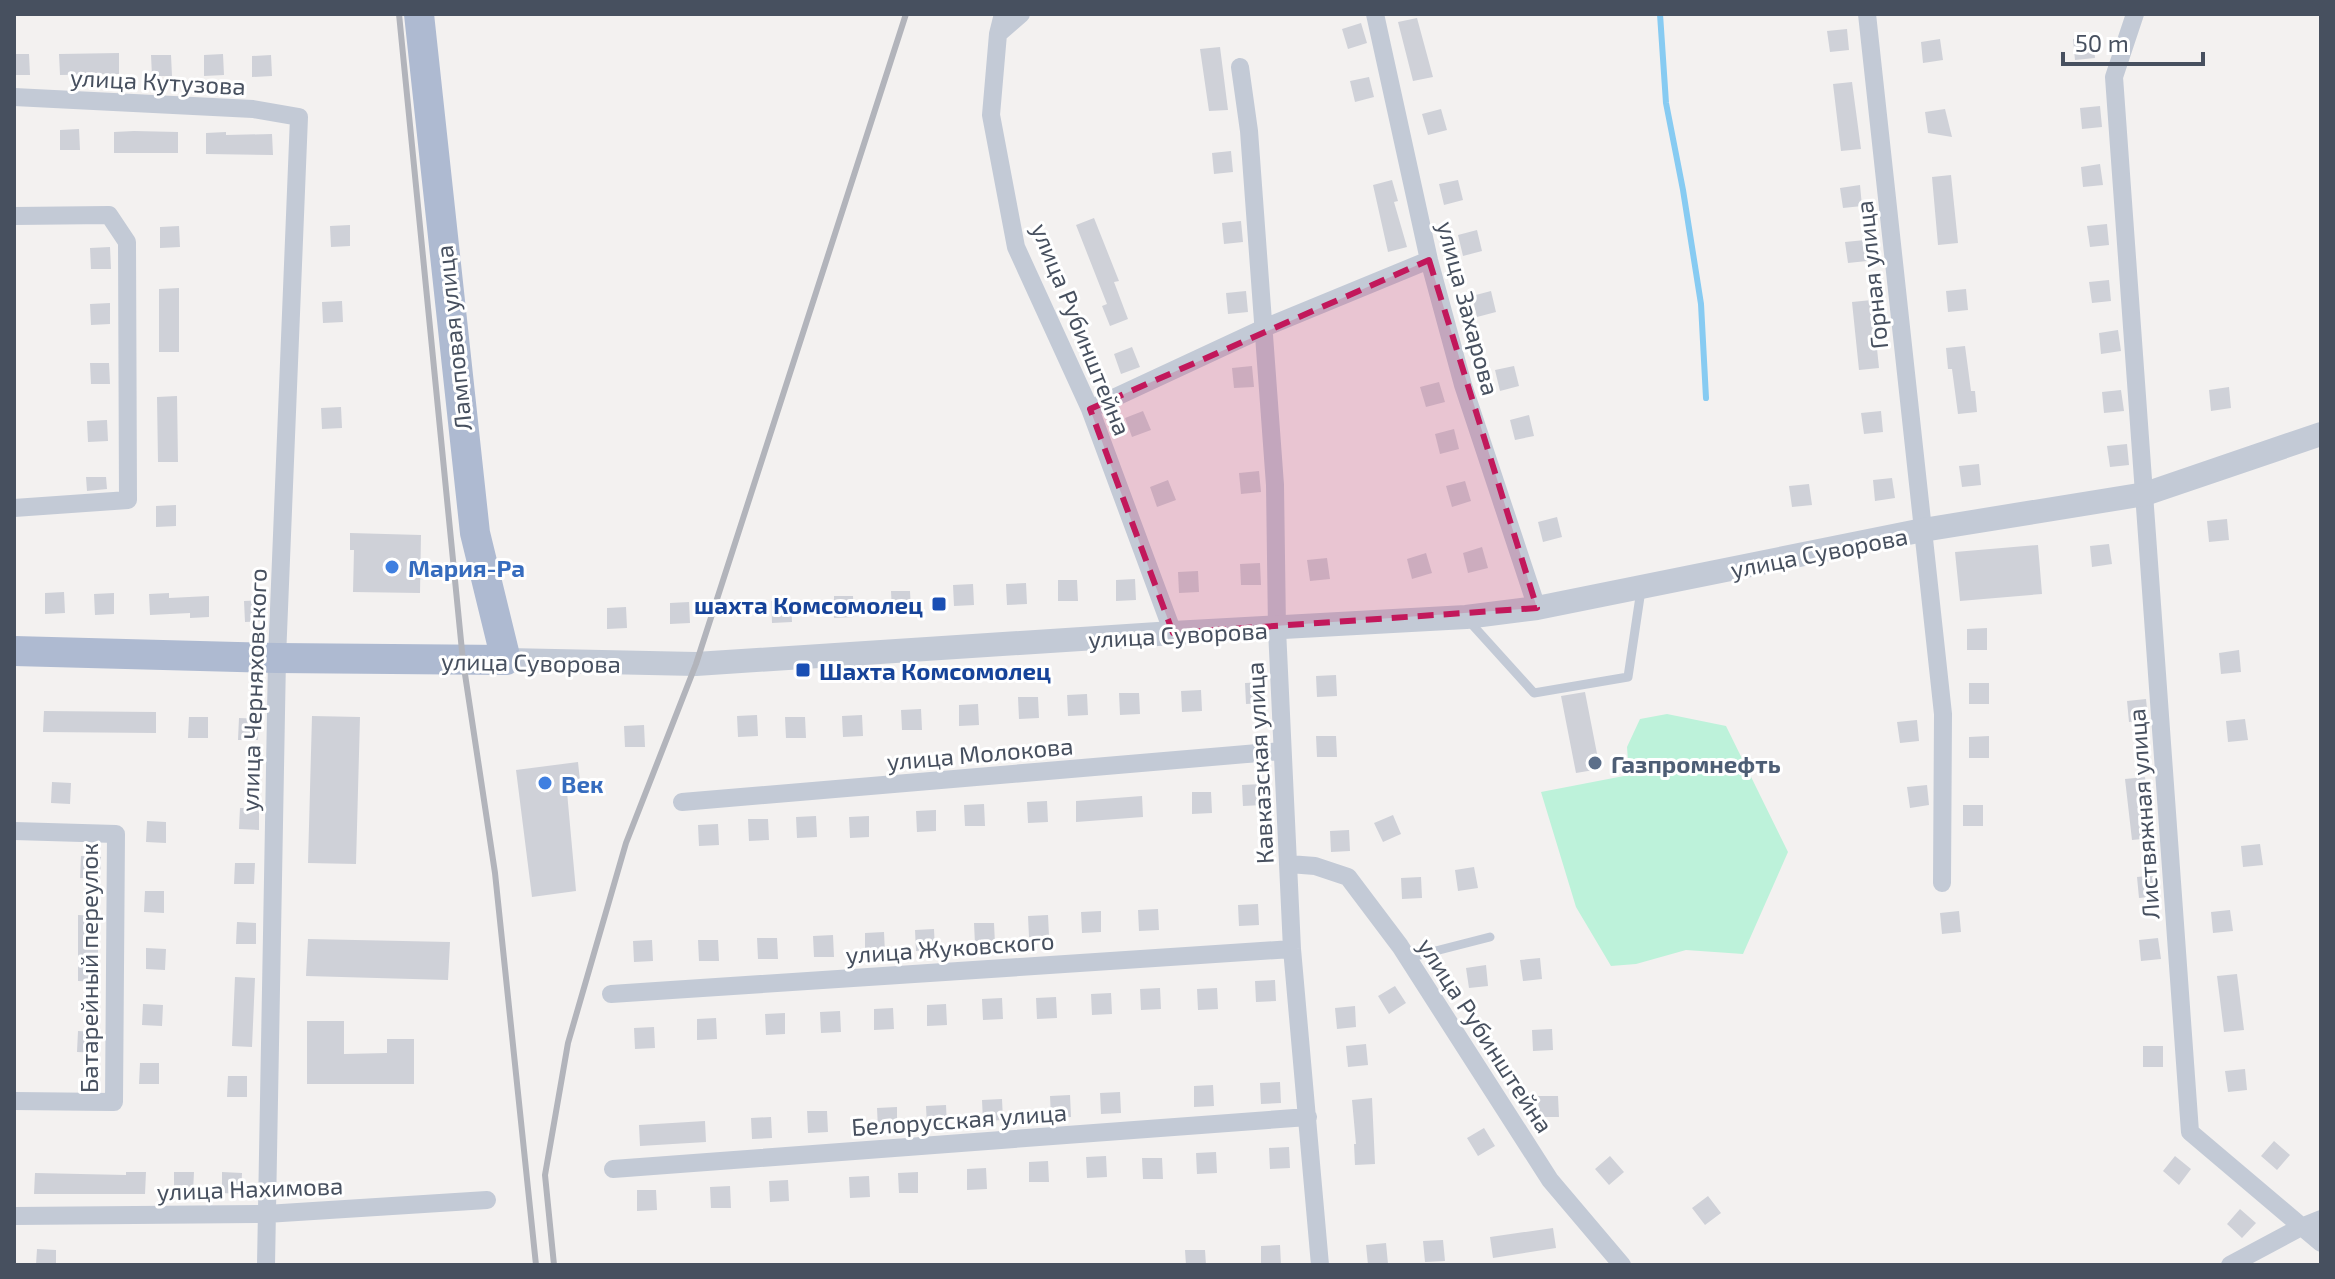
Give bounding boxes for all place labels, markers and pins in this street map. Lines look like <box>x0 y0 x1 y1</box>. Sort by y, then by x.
place label: Мария-Ра <box>408 553 525 582</box>
marker: Мария-Ра <box>383 558 401 576</box>
place label: шахта Комсомолец <box>694 590 923 619</box>
marker: шахта Комсомолец <box>930 595 948 613</box>
place label: Шахта Комсомолец <box>819 656 1051 685</box>
marker: Шахта Комсомолец <box>794 661 812 679</box>
place label: Газпромнефть <box>1611 749 1781 778</box>
marker: Газпромнефть <box>1586 754 1604 772</box>
place label: Век <box>561 769 604 798</box>
marker: Век <box>536 774 554 792</box>

